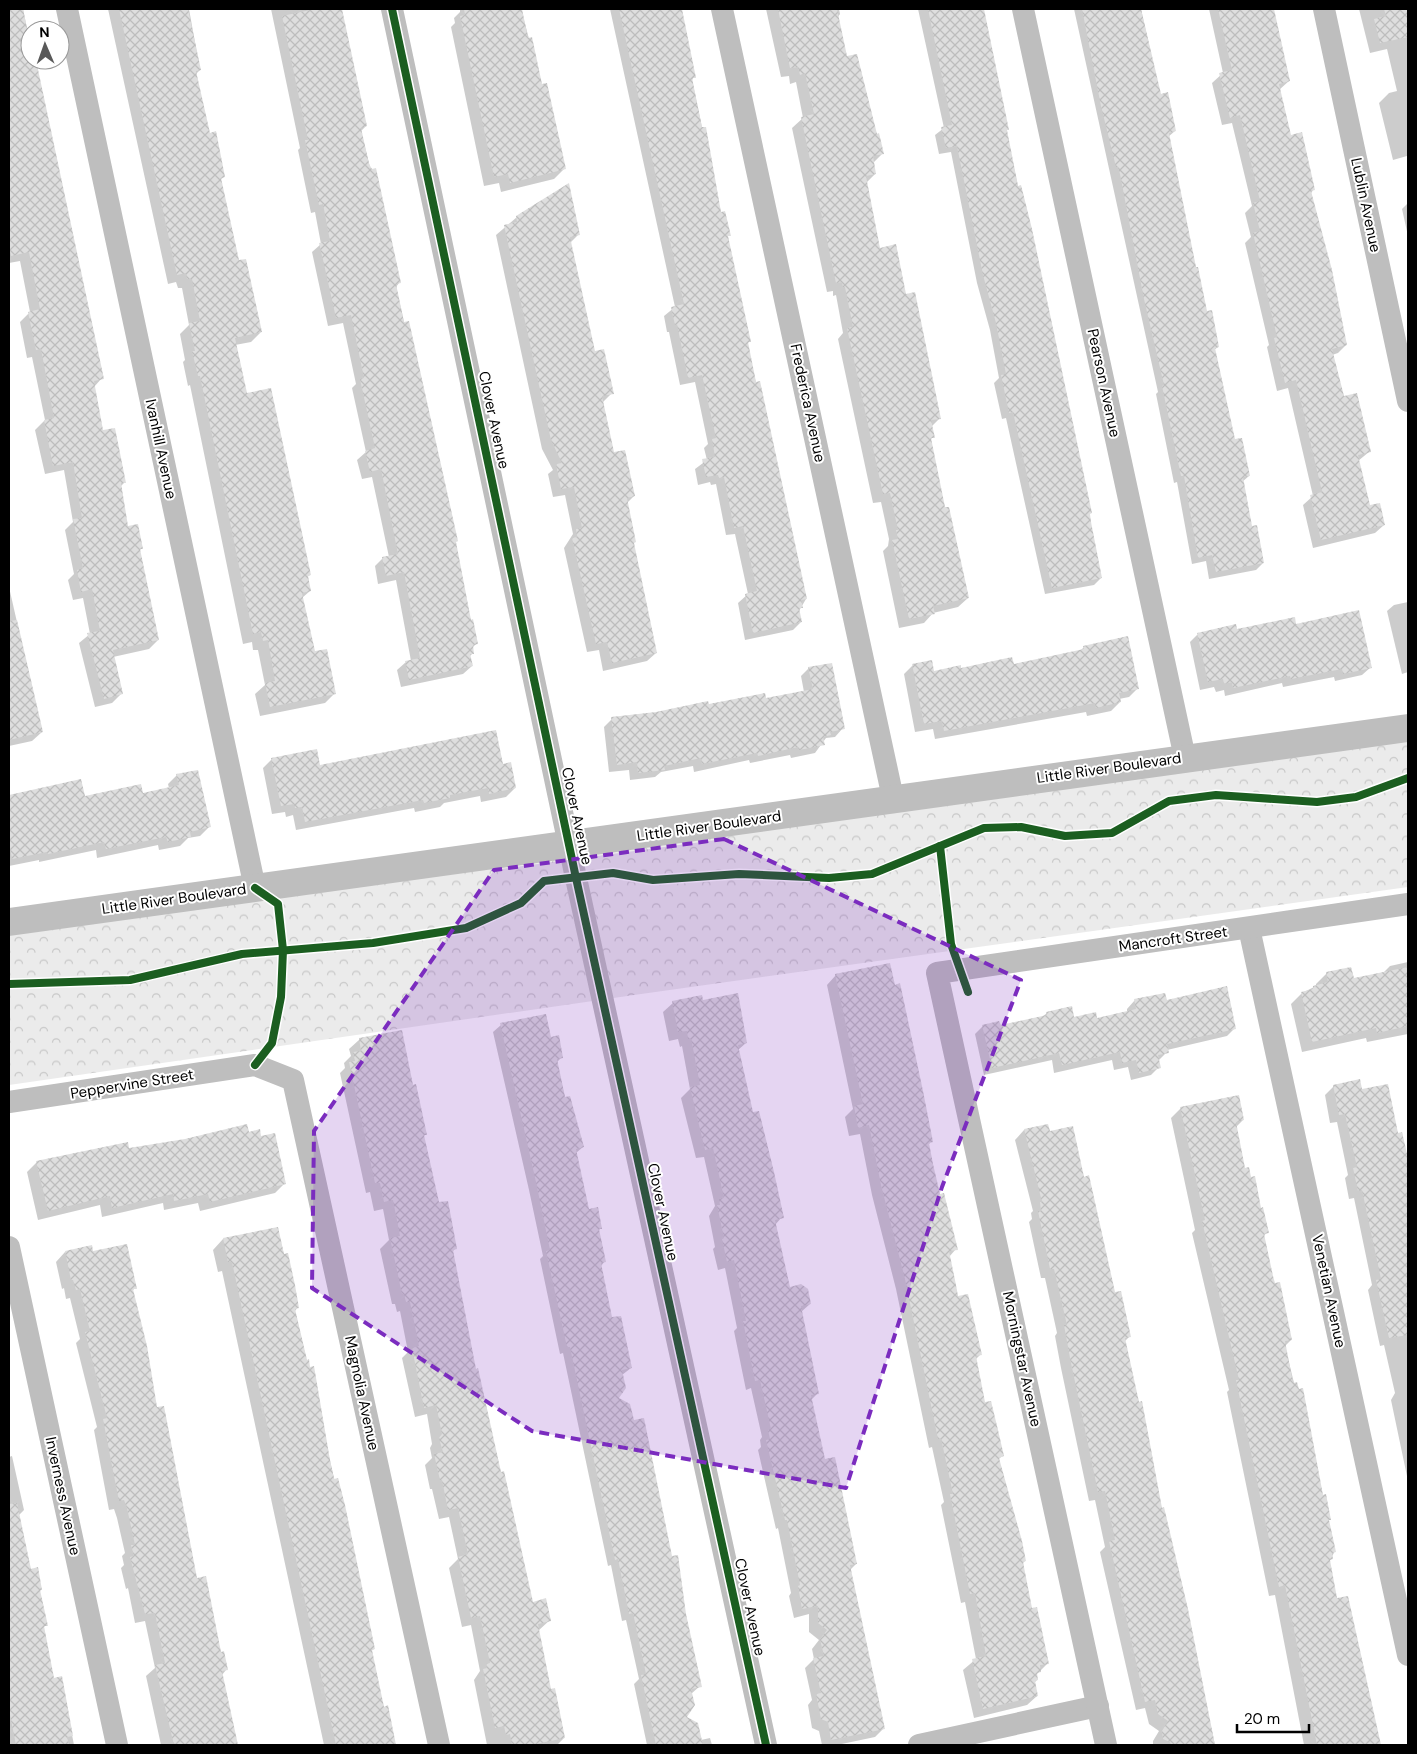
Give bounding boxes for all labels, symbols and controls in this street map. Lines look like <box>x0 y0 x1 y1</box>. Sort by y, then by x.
north arrow <box>20 20 70 70</box>
text: N <box>39 23 50 41</box>
street label: Lublin Avenue <box>1346 156 1386 254</box>
street label: Pearson Avenue <box>1083 327 1125 439</box>
street label: Frederica Avenue <box>786 342 830 464</box>
street label: Clover Avenue <box>474 369 514 471</box>
street label: Ivanhill Avenue <box>141 397 181 501</box>
street label: Little River Boulevard <box>1035 748 1183 788</box>
street label: Clover Avenue <box>557 765 597 867</box>
street label: Little River Boulevard <box>635 806 783 846</box>
street label: Little River Boulevard <box>100 879 248 919</box>
street label: Mancroft Street <box>1117 921 1229 957</box>
street label: Peppervine Street <box>69 1064 195 1104</box>
street label: Clover Avenue <box>643 1161 683 1263</box>
street label: Venetian Avenue <box>1307 1232 1351 1350</box>
street label: Morningstar Avenue <box>998 1289 1046 1429</box>
street label: Magnolia Avenue <box>340 1334 384 1452</box>
street label: Inverness Avenue <box>41 1435 85 1557</box>
street label: Clover Avenue <box>730 1556 770 1658</box>
scale bar <box>1237 1702 1310 1734</box>
text: 20 m <box>1244 1709 1280 1729</box>

